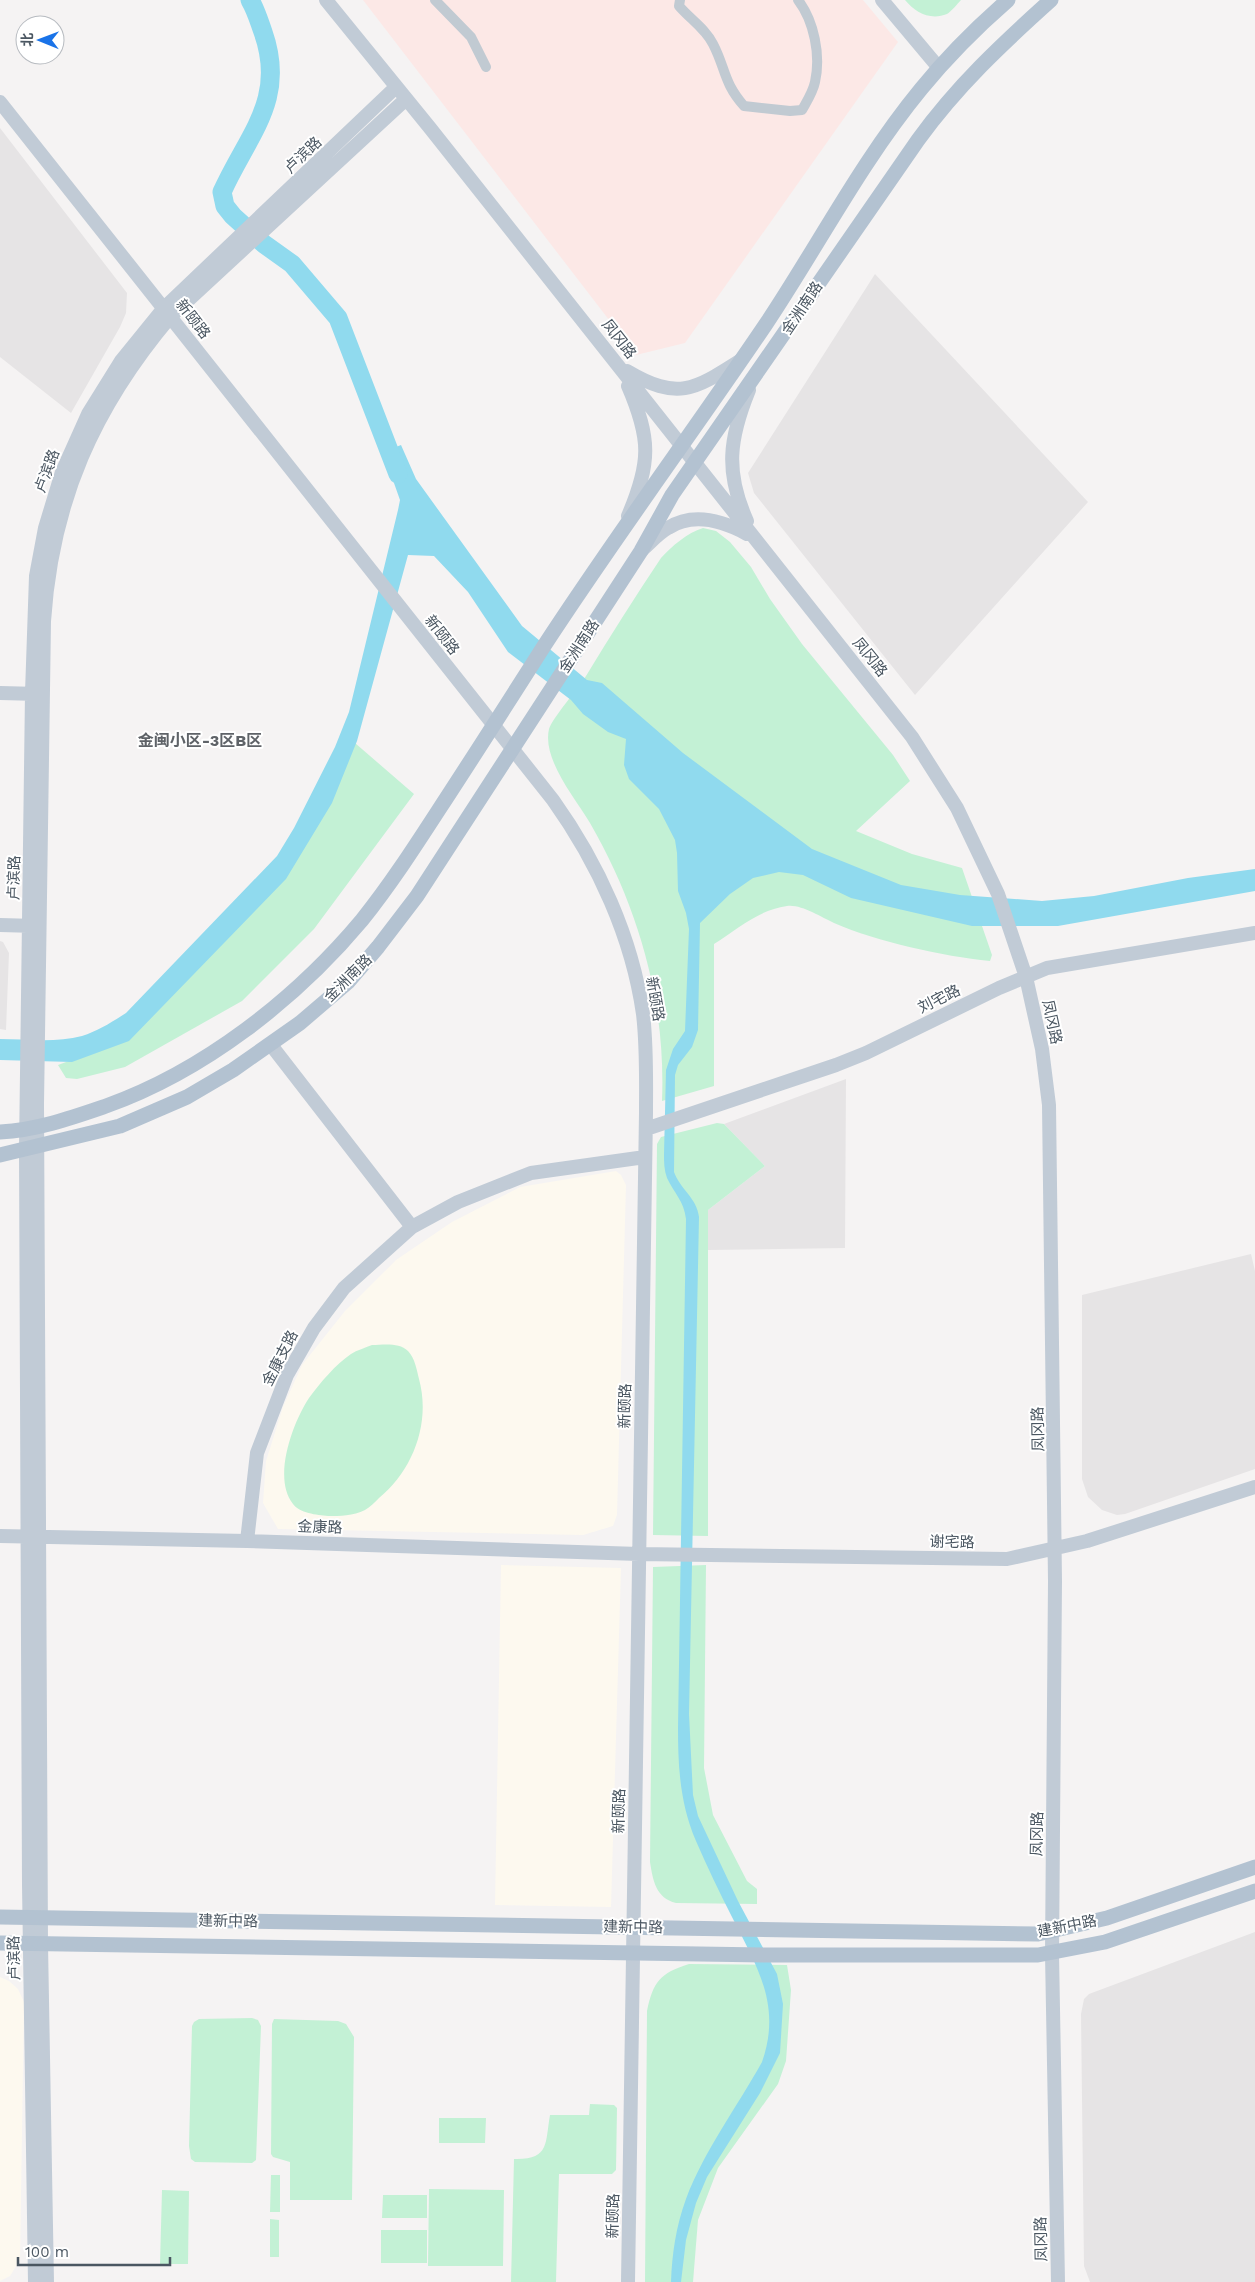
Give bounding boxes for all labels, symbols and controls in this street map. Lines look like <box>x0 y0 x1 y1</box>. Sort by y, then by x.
north arrow <box>15 15 65 65</box>
text: 北 <box>19 33 35 47</box>
street label: 卢滨路 <box>281 133 325 177</box>
street label: 金洲南路 <box>778 278 826 338</box>
street label: 新颐路 <box>172 296 214 342</box>
street label: 凤冈路 <box>598 316 640 362</box>
street label: 卢滨路 <box>31 447 63 495</box>
street label: 新颐路 <box>421 612 463 658</box>
street label: 金洲南路 <box>555 616 603 676</box>
street label: 凤冈路 <box>849 634 891 680</box>
district label: 金闽小区-3区B区 <box>138 731 262 750</box>
street label: 卢滨路 <box>5 855 23 901</box>
street label: 金洲南路 <box>320 950 376 1006</box>
street label: 新颐路 <box>642 975 668 1023</box>
street label: 刘宅路 <box>915 981 963 1017</box>
street label: 凤冈路 <box>1039 998 1065 1046</box>
street label: 金康支路 <box>258 1327 302 1389</box>
street label: 新颐路 <box>616 1383 634 1429</box>
street label: 凤冈路 <box>1029 1406 1047 1452</box>
street label: 金康路 <box>297 1517 343 1537</box>
street label: 谢宅路 <box>929 1533 975 1551</box>
street label: 新颐路 <box>610 1788 628 1834</box>
street label: 凤冈路 <box>1028 1811 1046 1857</box>
street label: 建新中路 <box>198 1911 258 1931</box>
street label: 建新中路 <box>1036 1911 1098 1941</box>
street label: 建新中路 <box>603 1917 663 1937</box>
street label: 卢滨路 <box>5 1935 23 1981</box>
street label: 新颐路 <box>604 2193 622 2239</box>
street label: 凤冈路 <box>1032 2216 1050 2262</box>
scale bar <box>18 2234 170 2266</box>
text: 100 m <box>25 2243 69 2261</box>

